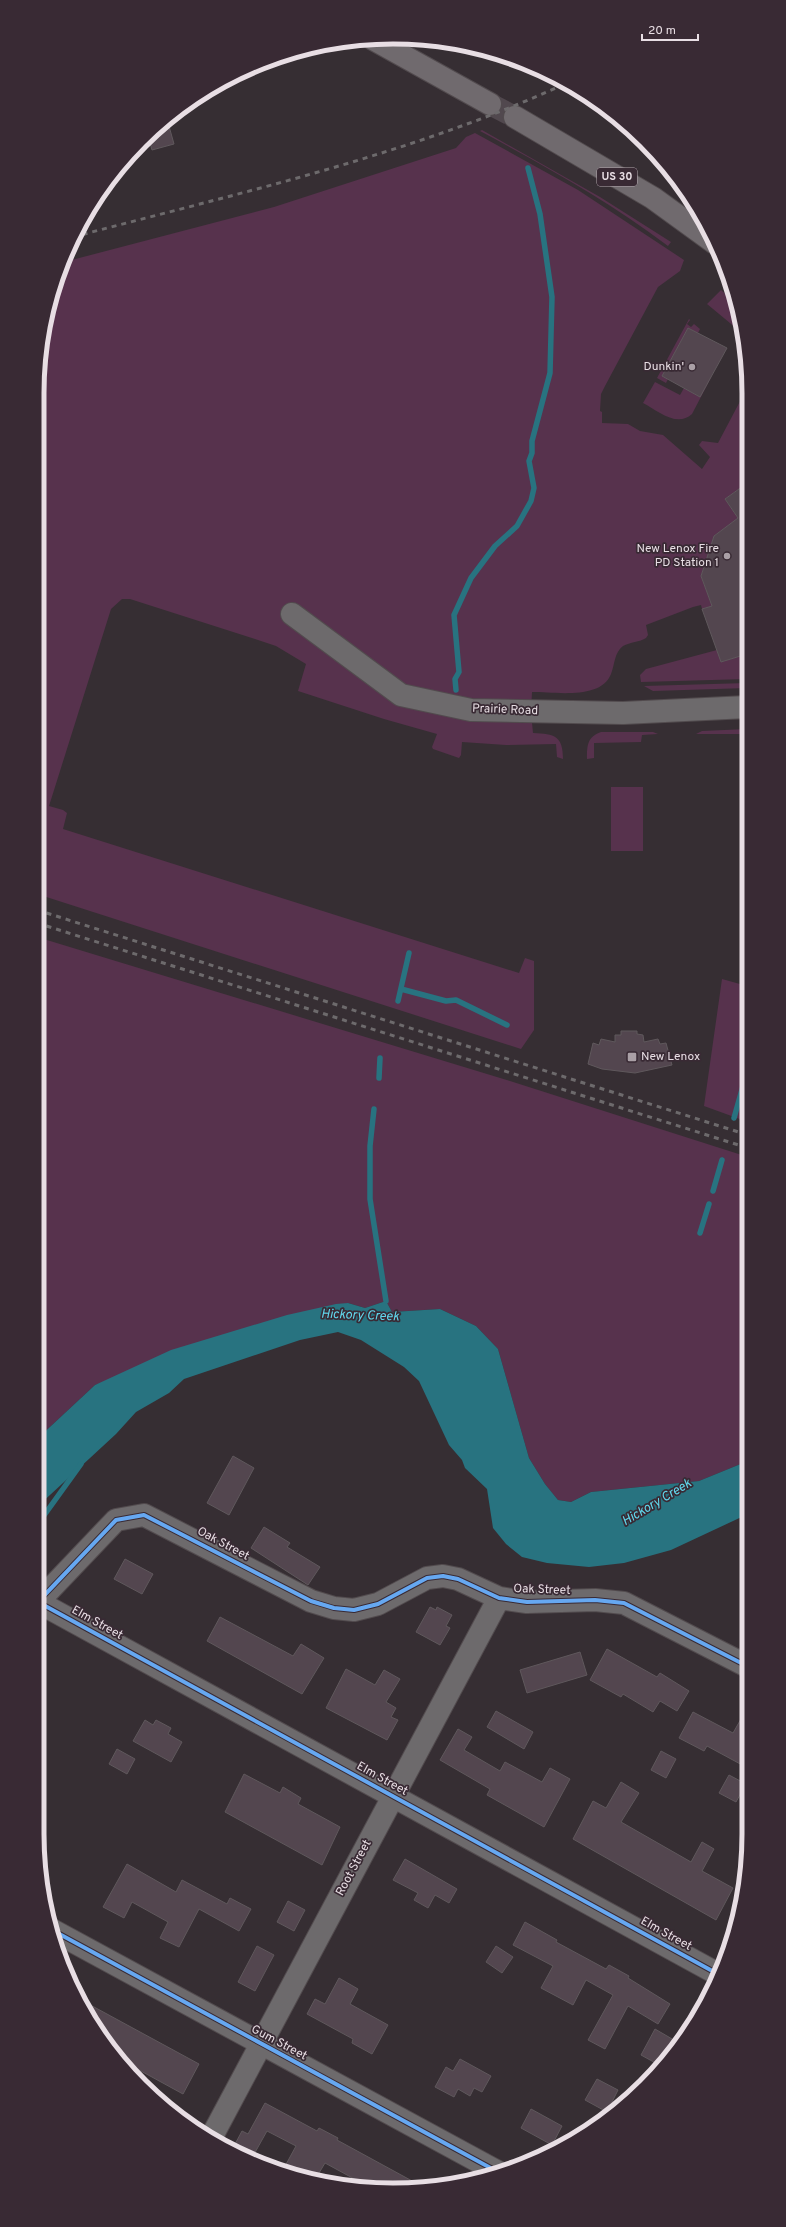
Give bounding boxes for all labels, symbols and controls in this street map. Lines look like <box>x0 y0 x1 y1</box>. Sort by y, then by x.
scale bar <box>642 16 698 42</box>
text: 20 m <box>648 23 676 39</box>
road number: US 30 <box>597 168 637 186</box>
place label: Dunkin' <box>643 359 684 375</box>
marker: Dunkin' <box>687 362 697 372</box>
place label: New Lenox Fire PD Station 1 <box>636 541 719 571</box>
marker: New Lenox Fire PD Station 1 <box>722 551 732 561</box>
street label: Prairie Road <box>472 701 538 719</box>
place label: New Lenox <box>641 1049 700 1065</box>
marker: New Lenox <box>626 1051 638 1063</box>
water label: Hickory Creek <box>321 1307 400 1325</box>
water label: Hickory Creek <box>619 1476 695 1530</box>
street label: Oak Street <box>194 1524 252 1564</box>
street label: Oak Street <box>513 1581 571 1599</box>
street label: Elm Street <box>68 1602 126 1644</box>
street label: Elm Street <box>353 1758 411 1800</box>
street label: Root Street <box>332 1837 376 1899</box>
street label: Elm Street <box>637 1913 695 1955</box>
street label: Gum Street <box>248 2022 310 2064</box>

